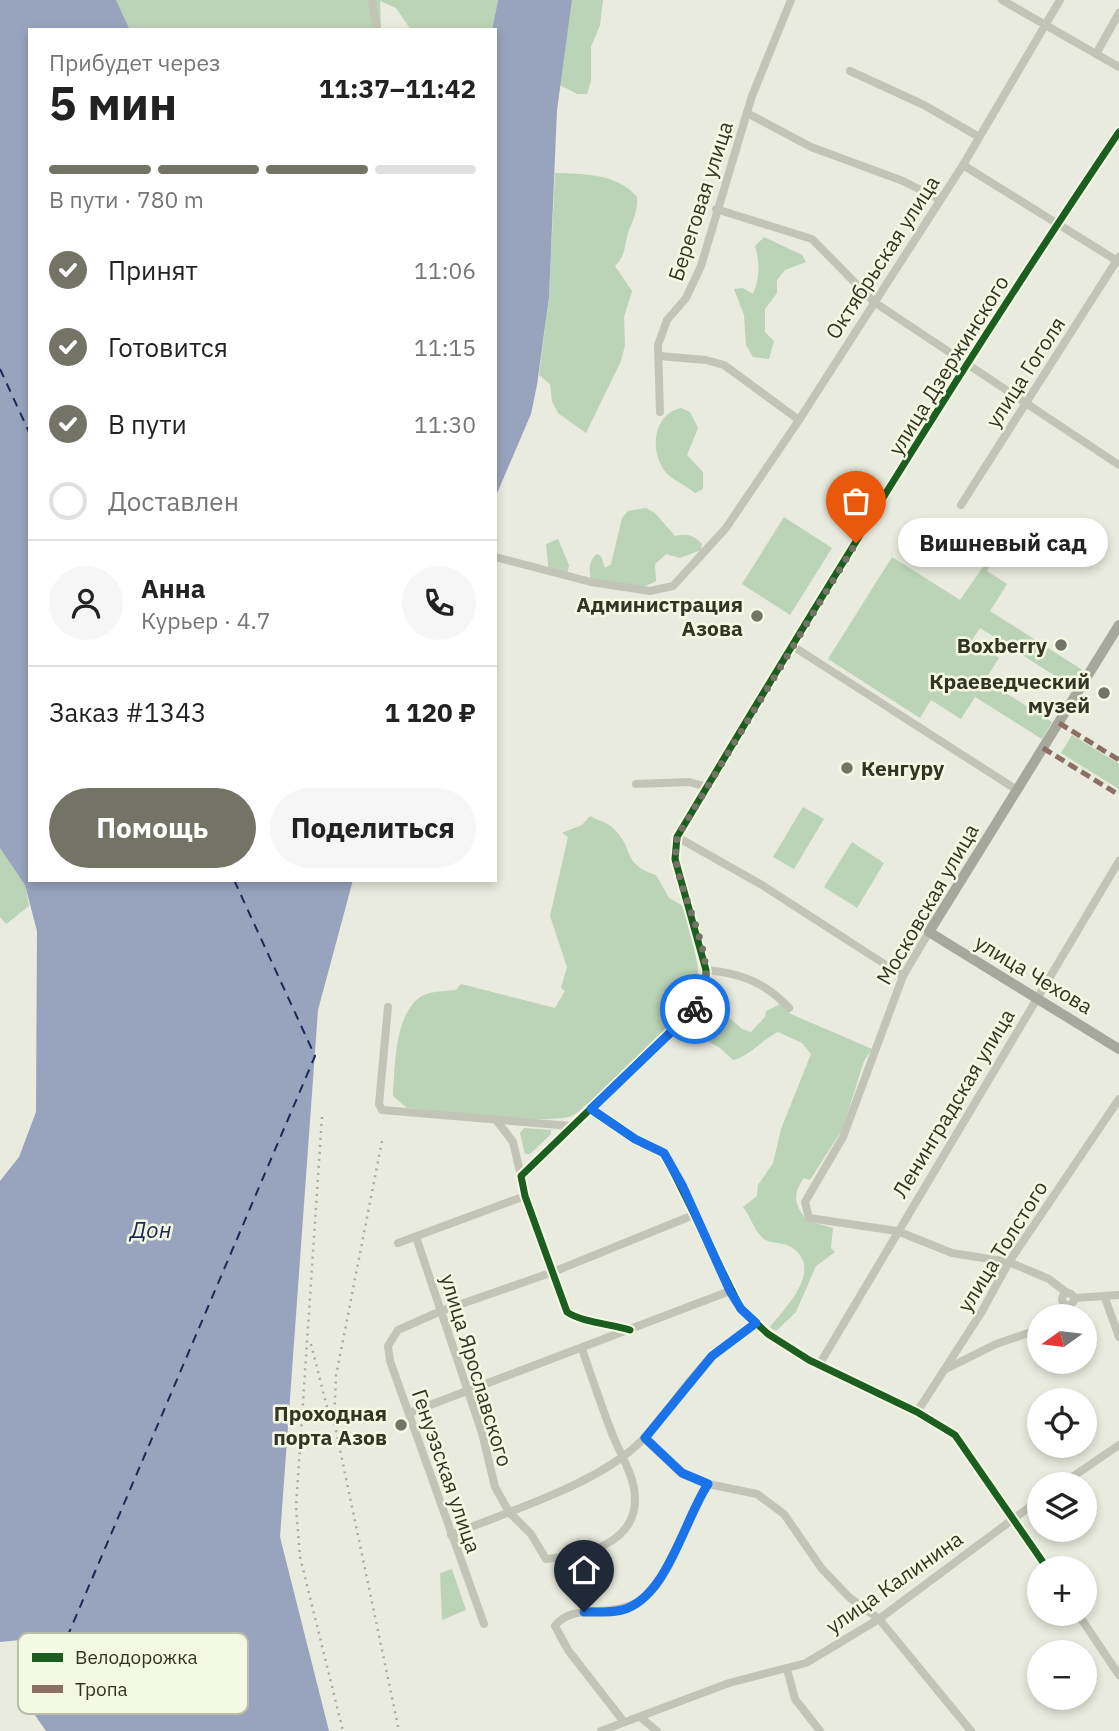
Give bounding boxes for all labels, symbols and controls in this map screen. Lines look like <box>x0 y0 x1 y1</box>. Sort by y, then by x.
text: Прибудет через <box>49 47 221 77</box>
text: 11:37–11:42 <box>319 71 476 105</box>
text: 5 мин <box>49 73 177 133</box>
street label: Береговая улица <box>661 118 739 284</box>
street label: Октябрьская улица <box>819 170 945 344</box>
text: В пути · 780 m <box>49 184 204 214</box>
icon: check <box>49 251 87 289</box>
text: Принят <box>108 253 198 287</box>
text: 11:06 <box>414 255 476 285</box>
street label: улица Дзержинского <box>881 270 1015 460</box>
street label: улица Гоголя <box>979 311 1071 433</box>
icon: check <box>49 328 87 366</box>
text: Готовится <box>108 330 228 364</box>
text: 11:15 <box>414 332 476 362</box>
icon: check <box>49 405 87 443</box>
text: В пути <box>108 407 187 441</box>
text: 11:30 <box>414 409 476 439</box>
pin <box>826 471 886 543</box>
icon: bag <box>837 482 875 520</box>
text: Доставлен <box>108 484 239 518</box>
callout: Вишневый сад <box>898 518 1108 568</box>
text: Вишневый сад <box>919 527 1087 557</box>
button: person <box>49 566 123 640</box>
button: phone <box>402 566 476 640</box>
text: Анна <box>141 571 205 605</box>
place label: Администрация Азова <box>576 590 743 642</box>
text: Курьер · 4.7 <box>141 605 271 635</box>
marker: Администрация Азова <box>749 608 765 624</box>
place label: Boxberry <box>957 631 1048 659</box>
marker: Boxberry <box>1053 637 1069 653</box>
place label: Краеведческий музей <box>929 667 1090 719</box>
marker: Краеведческий музей <box>1096 685 1112 701</box>
text: Заказ #1343 <box>49 695 206 729</box>
text: 1 120 ₽ <box>384 695 476 729</box>
place label: Кенгуру <box>861 754 945 782</box>
marker: Кенгуру <box>839 760 855 776</box>
button: Помощь <box>49 788 256 868</box>
button: Поделиться <box>270 788 476 868</box>
street label: Московская улица <box>869 818 985 990</box>
street label: улица Чехова <box>970 928 1098 1020</box>
courier <box>660 974 730 1044</box>
icon: bike <box>676 990 714 1028</box>
street label: Ленинградская улица <box>885 1003 1021 1203</box>
street label: улица Толстого <box>950 1175 1054 1317</box>
water label: Дон <box>128 1214 172 1244</box>
street label: улица Ярославского <box>434 1270 520 1470</box>
north arrow <box>1027 1304 1097 1374</box>
map controls <box>1027 1304 1097 1710</box>
street label: Генуэзская улица <box>406 1385 488 1557</box>
button: locate <box>1027 1388 1097 1458</box>
place label: Проходная порта Азов <box>273 1399 387 1451</box>
marker: Проходная порта Азов <box>393 1417 409 1433</box>
button: layers <box>1027 1472 1097 1542</box>
street label: улица Калинина <box>820 1524 968 1640</box>
pin <box>554 1540 614 1612</box>
icon: home <box>565 1551 603 1589</box>
button: + <box>1027 1556 1097 1626</box>
legend <box>18 1633 248 1714</box>
button: − <box>1027 1640 1097 1710</box>
text: Велодорожка <box>75 1645 198 1669</box>
text: Тропа <box>75 1677 128 1701</box>

